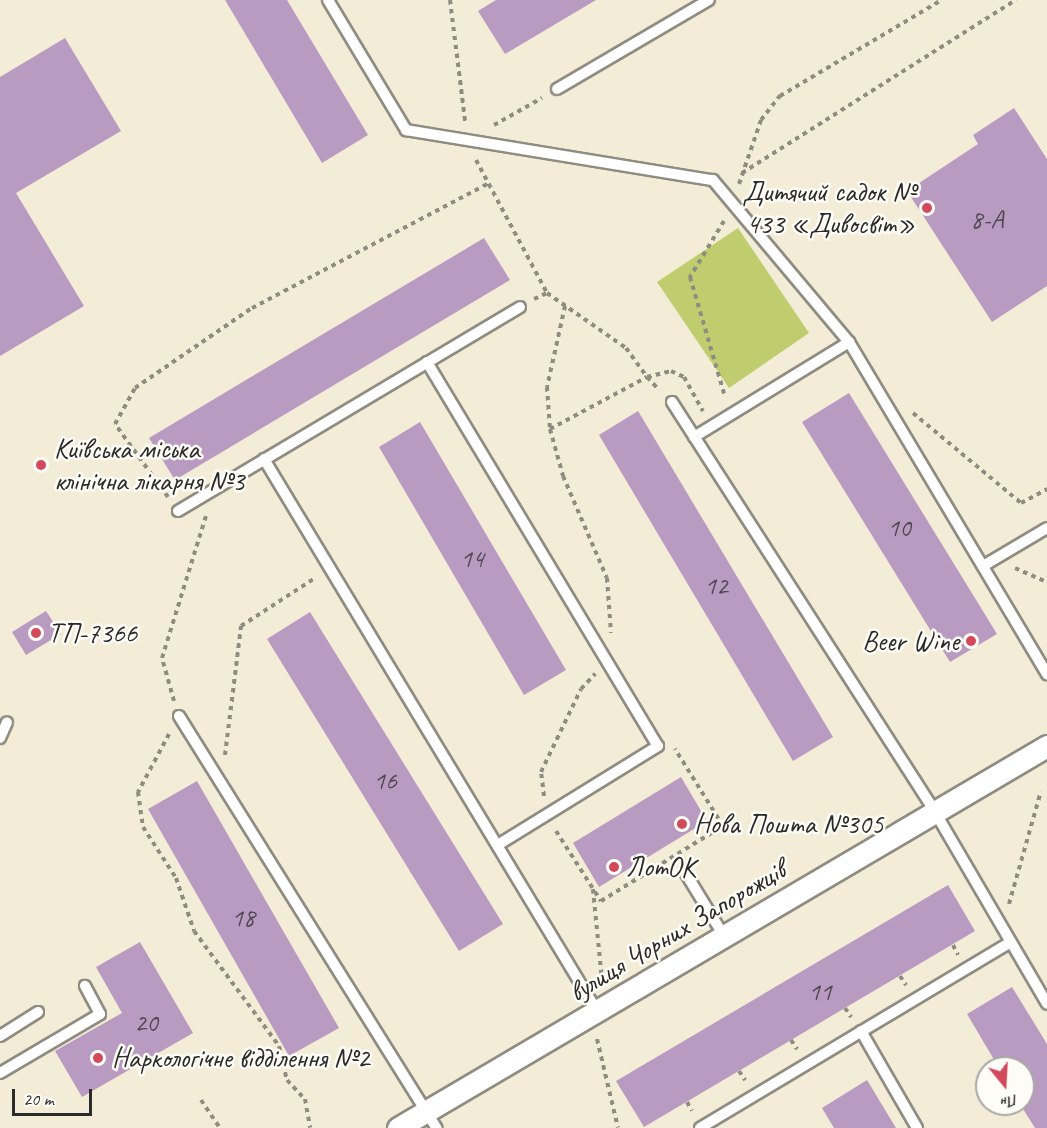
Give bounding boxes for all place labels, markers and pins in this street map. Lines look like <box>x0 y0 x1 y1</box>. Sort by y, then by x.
place label: Дитячий садок № 433 «Дивосвіт» <box>742 175 915 241</box>
marker: Дитячий садок № 433 «Дивосвіт» <box>920 201 934 215</box>
place label: Київська міська клінічна лікарня №3 <box>54 432 245 498</box>
marker: Київська міська клінічна лікарня №3 <box>32 456 50 474</box>
place label: ТП-7366 <box>48 616 137 650</box>
place label: Beer Wine <box>861 624 959 658</box>
marker: ТП-7366 <box>29 626 43 640</box>
marker: Beer Wine <box>964 634 978 648</box>
place label: Нова Пошта №305 <box>694 807 885 841</box>
marker: Нова Пошта №305 <box>675 817 689 831</box>
place label: ЛотОК <box>626 850 695 884</box>
marker: ЛотОК <box>607 860 621 874</box>
place label: Наркологічне відділення №2 <box>112 1041 370 1075</box>
marker: Наркологічне відділення №2 <box>89 1049 107 1067</box>

